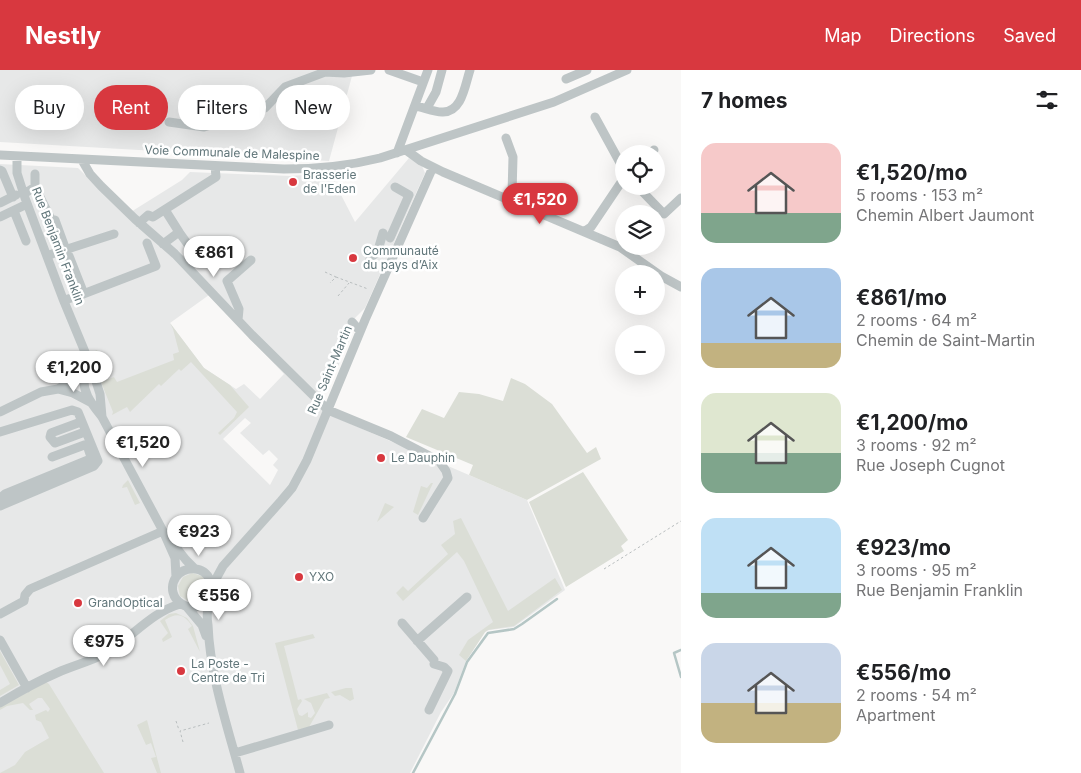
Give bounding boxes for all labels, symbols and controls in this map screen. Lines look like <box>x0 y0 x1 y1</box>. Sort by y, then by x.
text: Nestly <box>25 21 101 50</box>
text: Map <box>824 25 862 46</box>
text: Directions <box>890 25 975 46</box>
text: Saved <box>1003 25 1056 46</box>
chip: Buy <box>15 85 84 130</box>
chip: Rent <box>94 85 168 130</box>
chip: Filters <box>178 85 266 130</box>
chip: New <box>276 85 350 130</box>
icon: filters <box>1033 86 1061 114</box>
text: 7 homes <box>701 88 788 113</box>
street label: Voie Communale de Malespine <box>144 142 320 163</box>
map controls <box>615 145 665 375</box>
button: locate <box>615 145 665 195</box>
text: €1,520/mo <box>856 160 967 185</box>
icon: home <box>741 163 801 223</box>
place label: Brasserie de l'Eden <box>303 167 356 196</box>
marker: Brasserie de l'Eden <box>287 176 299 188</box>
pin: €1,520 <box>499 182 581 225</box>
street label: Rue Benjamin Franklin <box>29 185 88 307</box>
text: 5 rooms · 153 m² <box>856 185 983 205</box>
text: €1,520 <box>513 189 567 209</box>
button: layers <box>615 205 665 255</box>
text: Chemin Albert Jaumont <box>856 205 1034 225</box>
pin: €861 <box>184 236 244 278</box>
text: €861 <box>195 242 233 262</box>
place label: Communauté du pays d’Aix <box>363 243 439 272</box>
marker: Communauté du pays d’Aix <box>347 252 359 264</box>
button: + <box>615 265 665 315</box>
text: €861/mo <box>856 285 947 310</box>
icon: home <box>741 288 801 348</box>
text: 2 rooms · 64 m² <box>856 310 977 330</box>
street label: Rue Saint-Martin <box>304 323 355 416</box>
button: − <box>615 325 665 375</box>
text: Chemin de Saint-Martin <box>856 330 1035 350</box>
pin: €1,200 <box>33 350 115 393</box>
text: €1,200 <box>47 357 101 377</box>
text: €1,200/mo <box>856 410 968 435</box>
icon: home <box>741 413 801 473</box>
pin: €1,520 <box>102 426 184 468</box>
text: €1,520 <box>116 432 170 452</box>
text: 3 rooms · 92 m² <box>856 435 977 455</box>
place label: Le Dauphin <box>391 450 455 465</box>
marker: Le Dauphin <box>375 452 387 464</box>
text: Rue Joseph Cugnot <box>856 455 1005 475</box>
pin: €923 <box>169 514 229 557</box>
text: €923 <box>178 521 220 541</box>
text: €923/mo <box>856 535 951 560</box>
icon: home <box>741 538 801 598</box>
text: 3 rooms · 95 m² <box>856 560 977 580</box>
place label: YXO <box>309 569 334 584</box>
marker: YXO <box>293 571 305 583</box>
pin: €556 <box>189 578 249 621</box>
text: Rue Benjamin Franklin <box>856 580 1023 600</box>
text: €556 <box>198 585 240 605</box>
place label: GrandOptical <box>88 595 163 610</box>
marker: GrandOptical <box>72 597 84 609</box>
pin: €975 <box>74 624 134 667</box>
text: €975 <box>84 631 124 651</box>
place label: La Poste - Centre de Tri <box>191 656 265 685</box>
text: €556/mo <box>856 660 951 685</box>
icon: home <box>741 663 801 723</box>
marker: La Poste - Centre de Tri <box>175 665 187 677</box>
text: 2 rooms · 54 m² <box>856 685 977 705</box>
text: Apartment <box>856 705 936 725</box>

